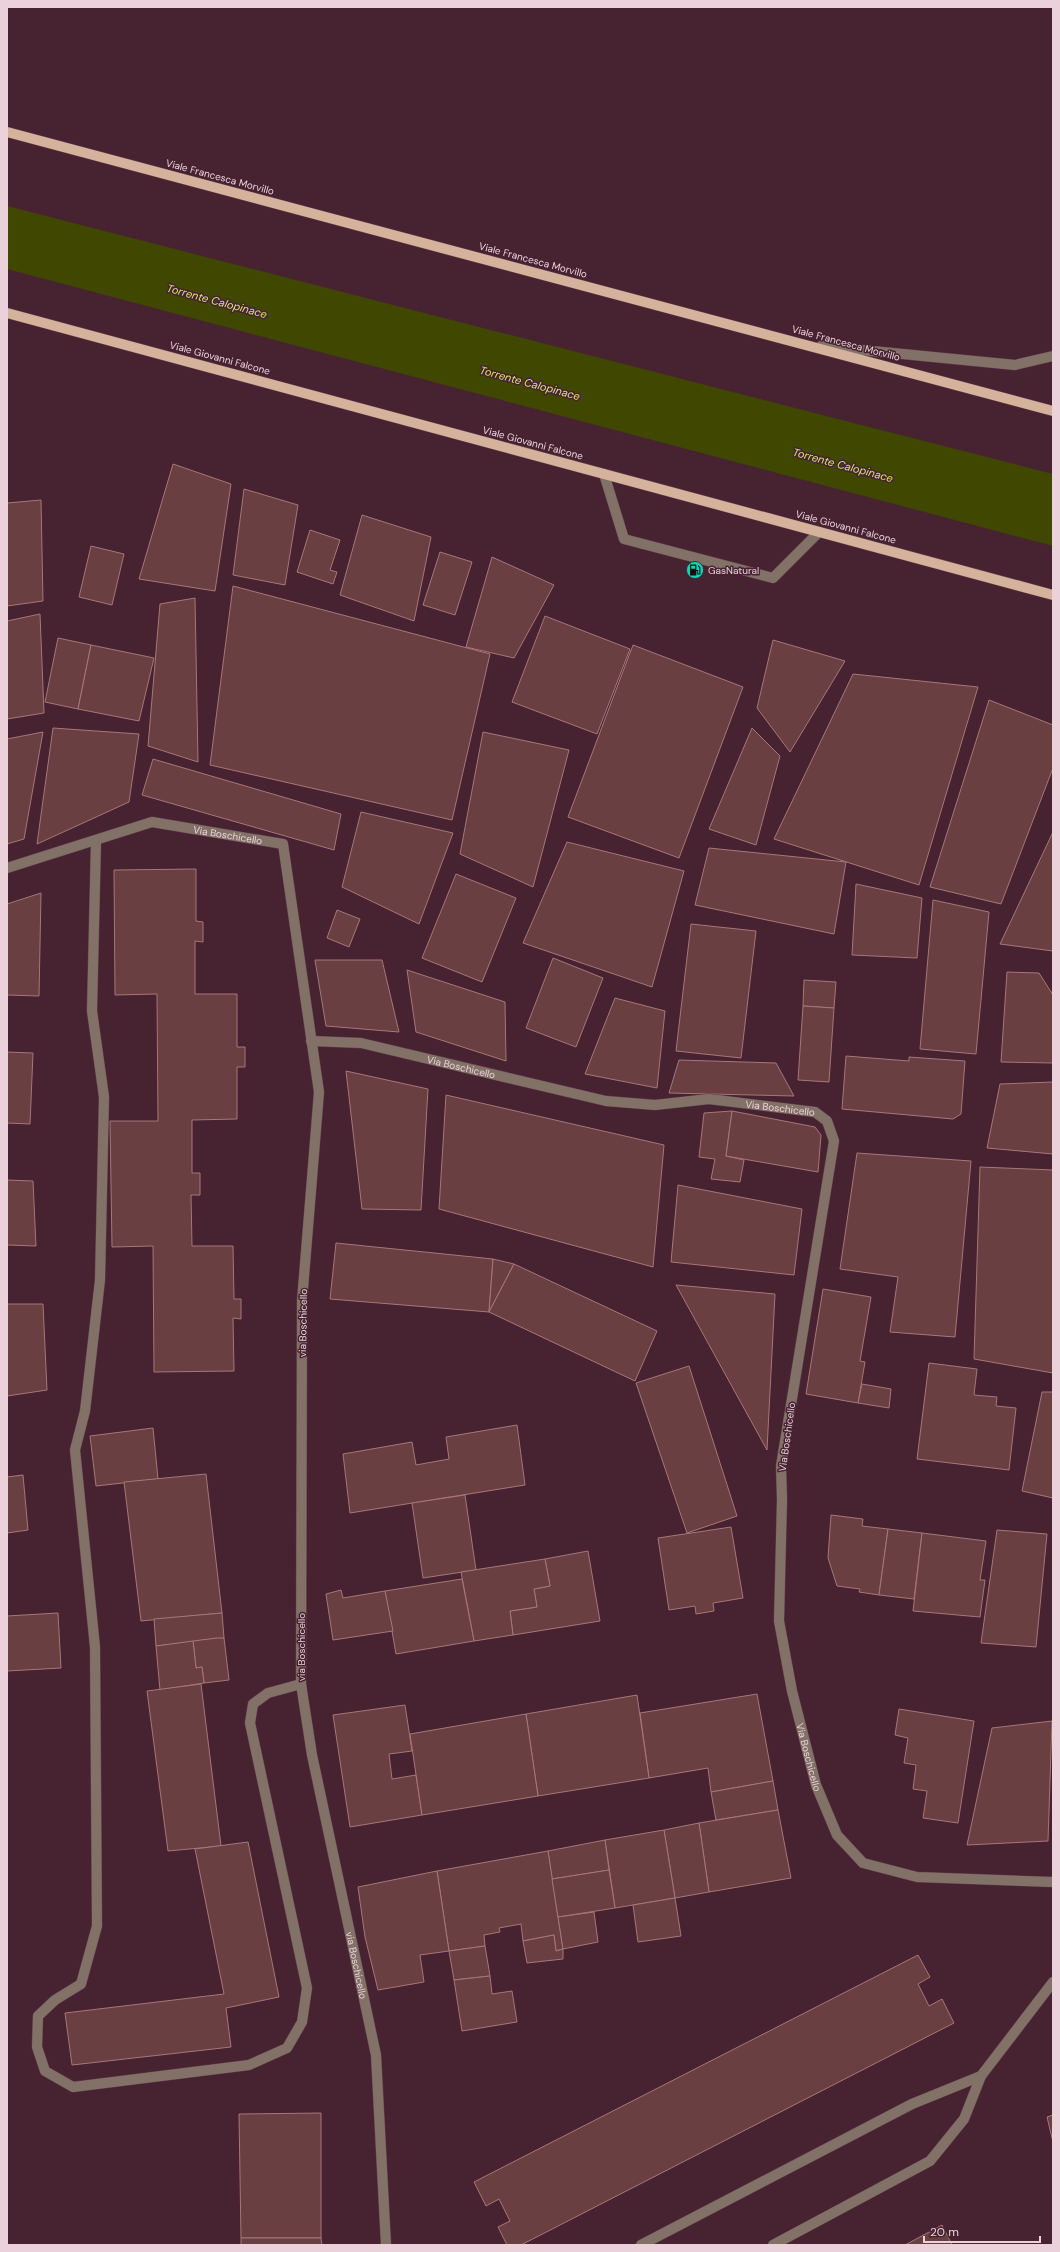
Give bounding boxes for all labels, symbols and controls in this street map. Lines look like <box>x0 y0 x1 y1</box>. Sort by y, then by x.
street label: Viale Francesca Morvillo <box>164 156 276 198</box>
street label: Viale Francesca Morvillo <box>477 239 589 281</box>
water label: Torrente Calopinace <box>165 281 269 321</box>
street label: Viale Francesca Morvillo <box>790 322 902 364</box>
street label: Viale Giovanni Falcone <box>168 338 272 378</box>
water label: Torrente Calopinace <box>478 363 582 403</box>
street label: Viale Giovanni Falcone <box>481 423 585 463</box>
water label: Torrente Calopinace <box>791 445 895 485</box>
street label: Viale Giovanni Falcone <box>794 507 898 547</box>
fuel station icon: GasNatural <box>685 560 705 580</box>
place label: GasNatural <box>708 564 759 577</box>
street label: Via Boschicello <box>192 823 263 847</box>
street label: Via Boschicello <box>426 1052 497 1081</box>
street label: Via Boschicello <box>745 1097 816 1118</box>
street label: via Boschicello <box>296 1289 310 1357</box>
street label: Via Boschicello <box>776 1401 798 1472</box>
street label: via Boschicello <box>295 1613 308 1681</box>
street label: Via Boschicello <box>794 1722 824 1793</box>
street label: via Boschicello <box>343 1930 370 2000</box>
scale bar <box>924 2218 1040 2244</box>
text: 20 m <box>930 2224 959 2240</box>

